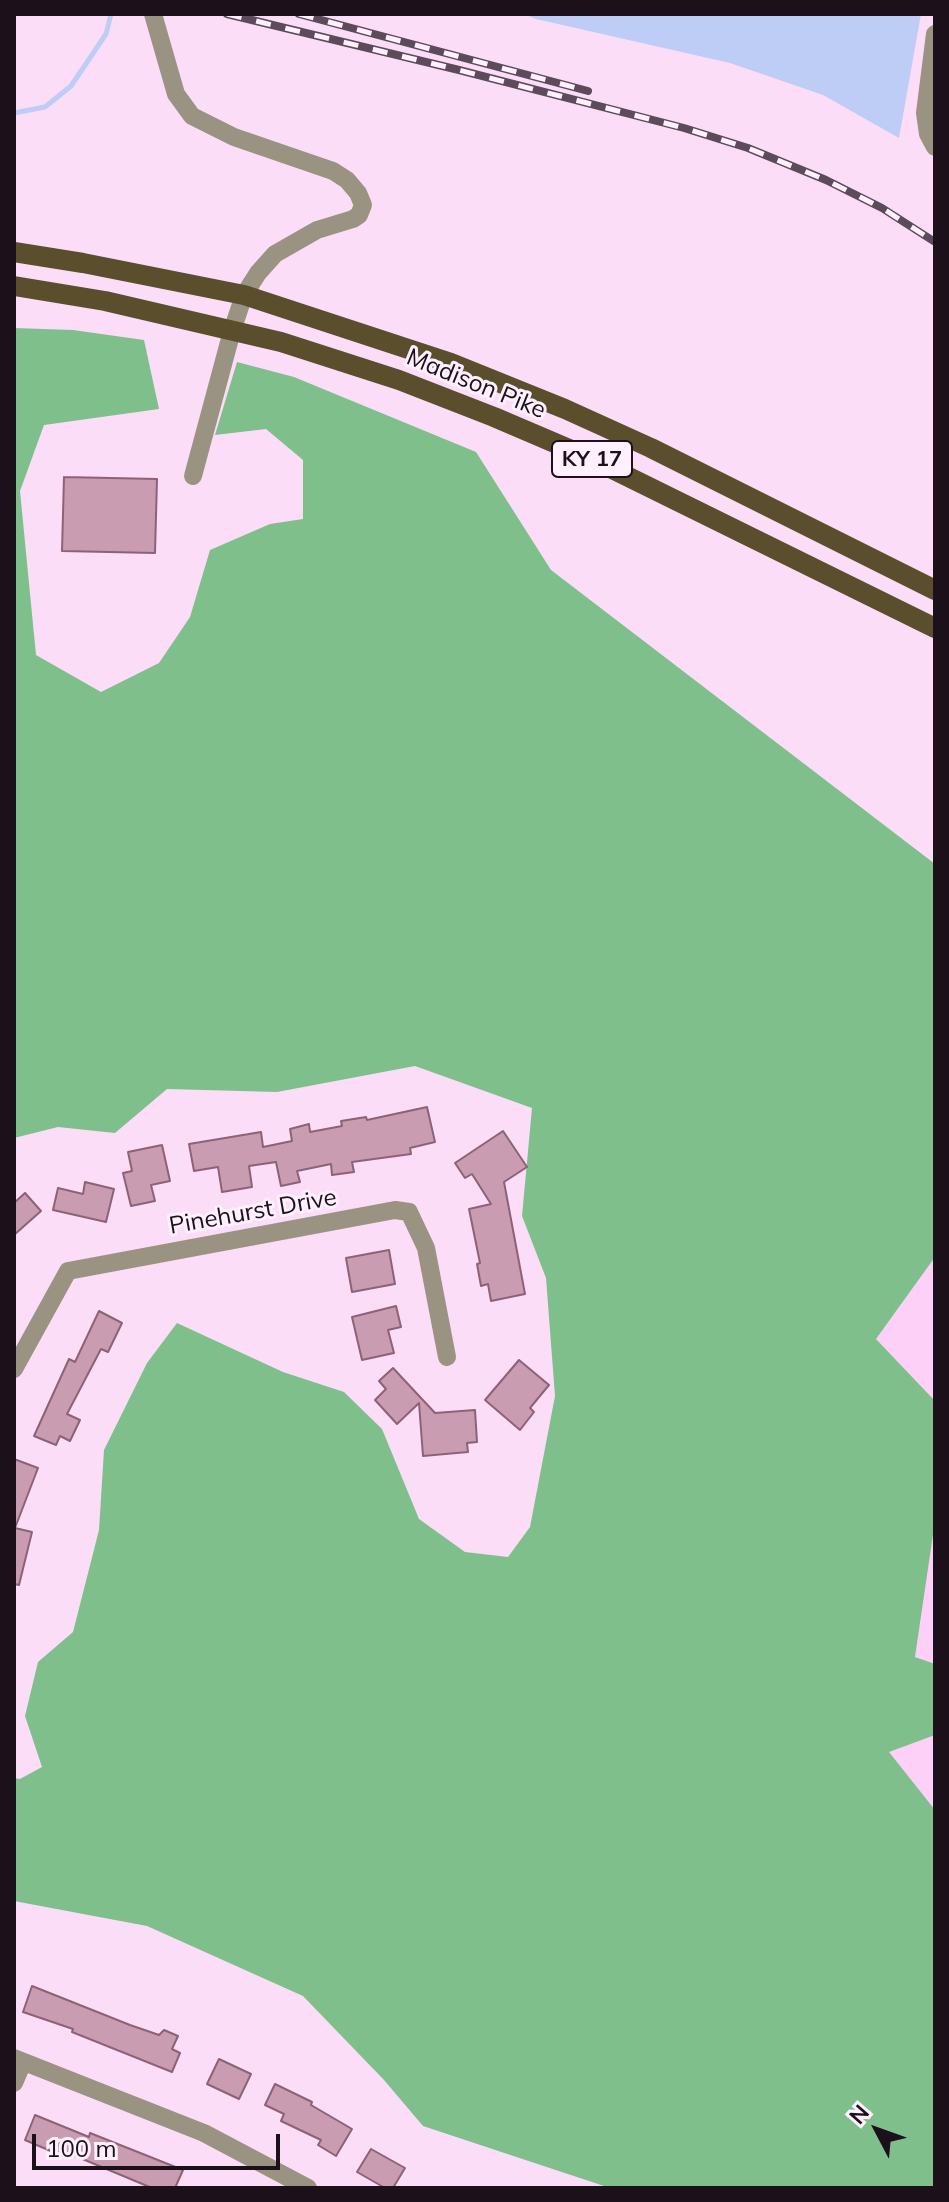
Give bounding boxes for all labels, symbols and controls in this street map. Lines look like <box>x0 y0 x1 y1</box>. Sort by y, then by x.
street label: Madison Pike <box>402 343 550 425</box>
road number: KY 17 <box>552 441 632 477</box>
street label: Pinehurst Drive <box>167 1183 339 1241</box>
north arrow <box>837 2090 917 2170</box>
text: N <box>843 2099 875 2130</box>
scale bar <box>36 2118 284 2168</box>
text: 100 m <box>46 2133 117 2163</box>

